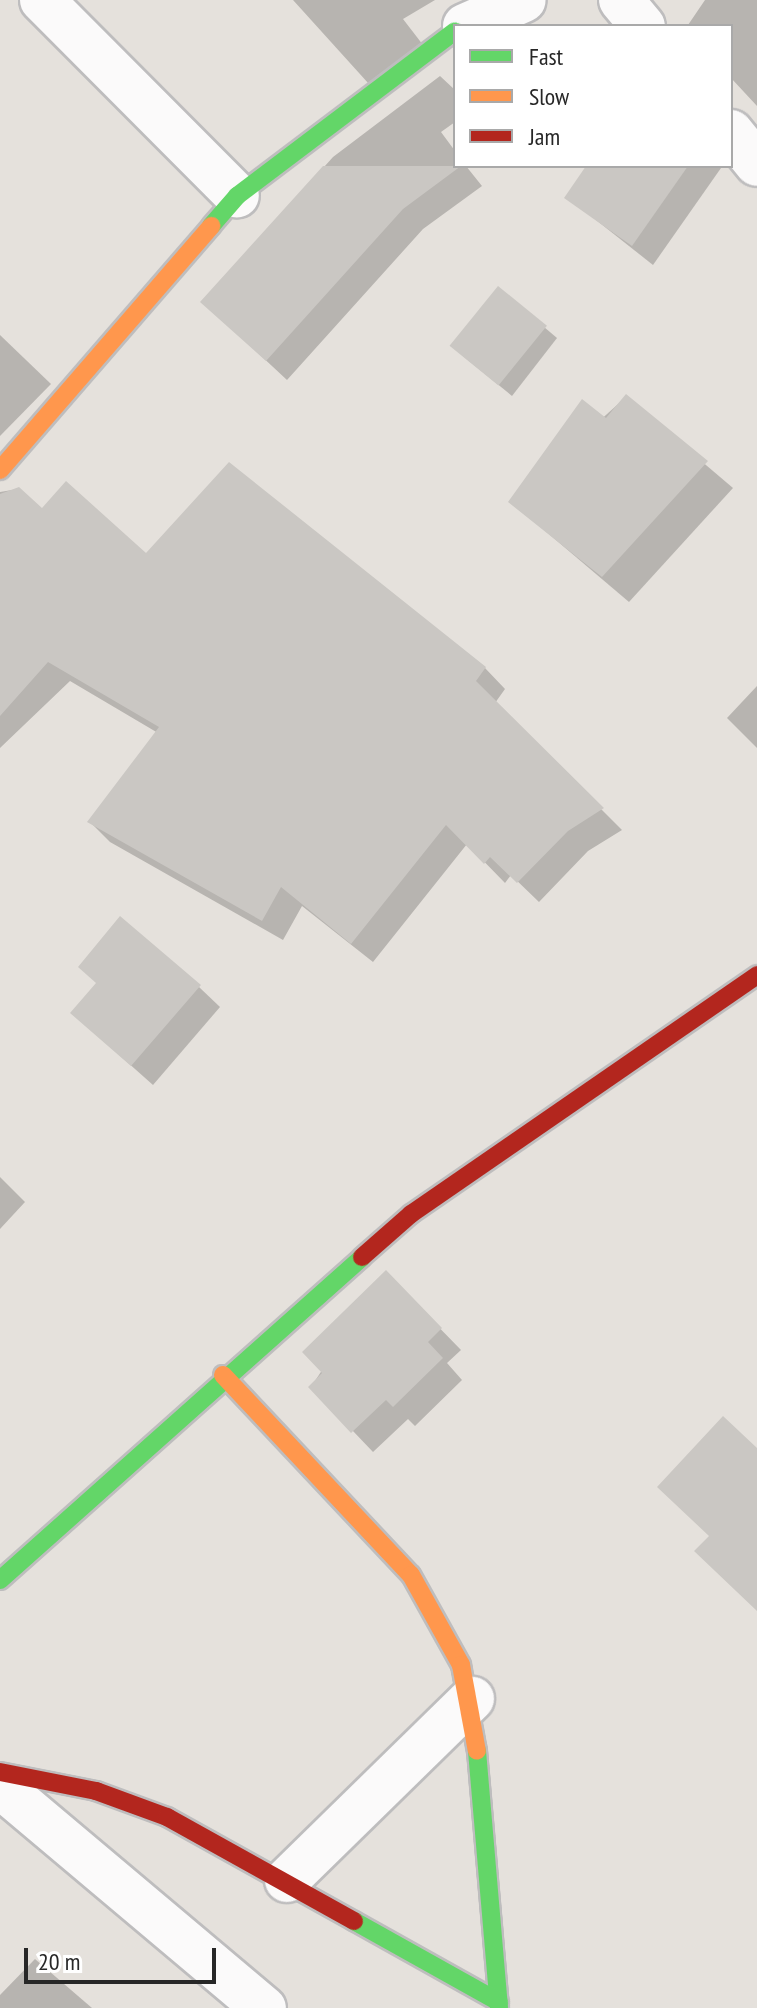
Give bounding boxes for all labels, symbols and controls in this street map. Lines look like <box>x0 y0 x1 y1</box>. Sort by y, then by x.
legend <box>453 24 733 168</box>
text: Fast <box>529 41 563 72</box>
text: Slow <box>529 81 569 112</box>
text: Jam <box>529 121 560 152</box>
scale bar <box>28 1932 220 1982</box>
text: 20 m <box>38 1946 80 1977</box>

